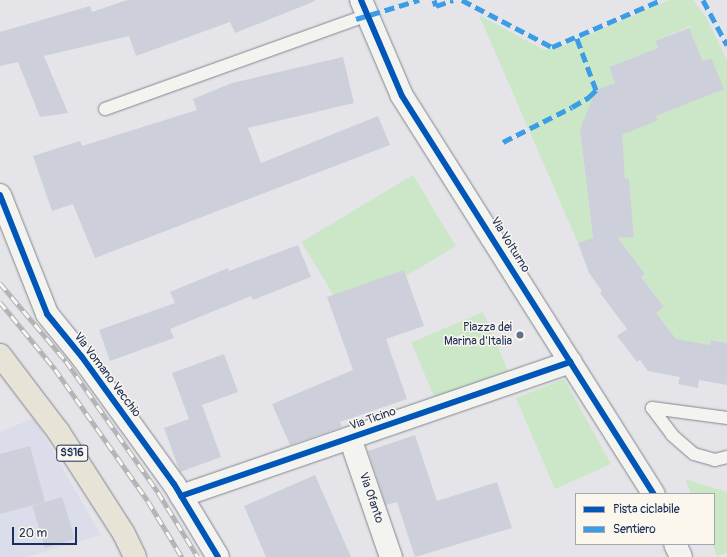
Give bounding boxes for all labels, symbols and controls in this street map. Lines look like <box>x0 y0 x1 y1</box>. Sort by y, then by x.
street label: Via Volturno <box>487 215 533 275</box>
place label: Piazza dei Marina d'Italia <box>444 321 512 349</box>
street label: Via Vomano Vecchio <box>70 330 144 420</box>
marker: Piazza dei Marina d'Italia <box>515 330 525 340</box>
street label: Via Ticino <box>348 404 398 434</box>
road number: SS16 <box>56 444 88 462</box>
street label: Via Ofanto <box>356 471 386 525</box>
legend <box>575 493 715 545</box>
text: Pista ciclabile <box>613 502 680 517</box>
scale bar <box>14 519 79 545</box>
text: Sentiero <box>613 522 656 537</box>
text: 20 m <box>19 526 47 541</box>

